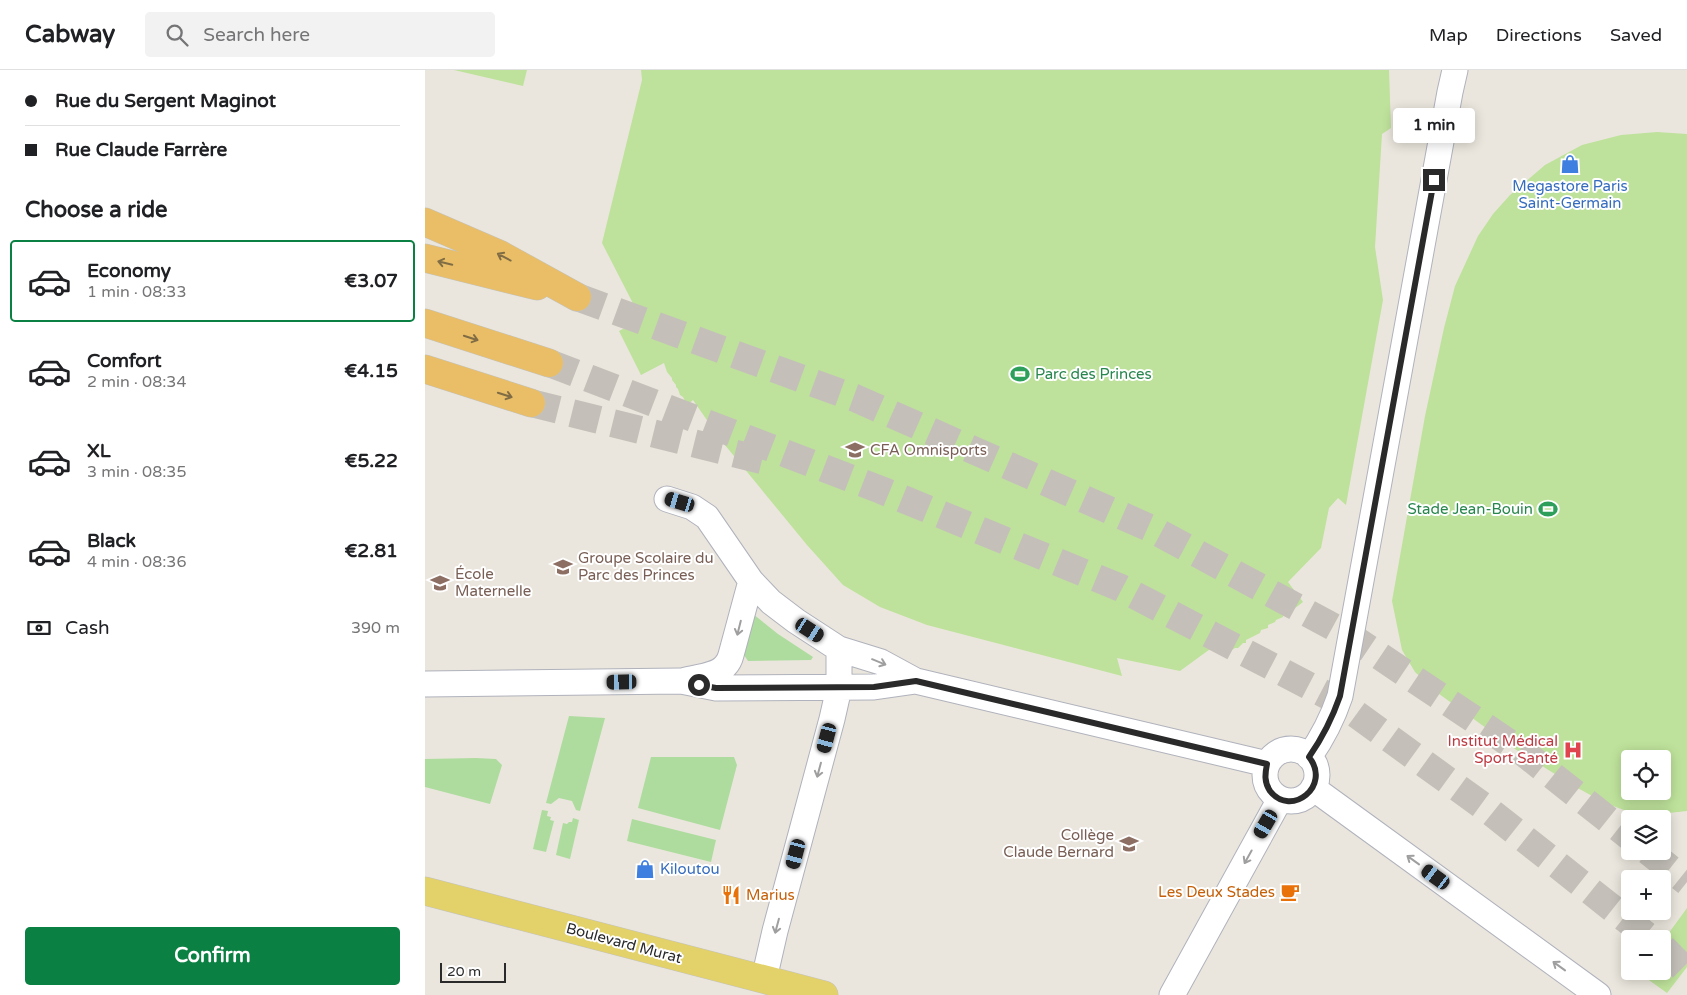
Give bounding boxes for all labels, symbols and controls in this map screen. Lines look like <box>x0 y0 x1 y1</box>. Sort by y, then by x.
search box <box>145 12 495 57</box>
text: Cabway <box>25 20 115 49</box>
icon: search <box>163 21 191 49</box>
text: Search here <box>203 24 310 46</box>
text: Map <box>1429 24 1468 46</box>
text: Directions <box>1496 24 1582 46</box>
text: Saved <box>1610 24 1662 46</box>
text: Rue du Sergent Maginot <box>55 90 276 112</box>
callout: 1 min <box>1393 108 1475 142</box>
text: 1 min <box>1413 115 1455 135</box>
text: Rue Claude Farrère <box>55 139 227 161</box>
shop icon: Megastore Paris Saint-Germain <box>1559 153 1581 175</box>
route end <box>1423 169 1445 191</box>
place label: Megastore Paris Saint-Germain <box>1512 177 1628 212</box>
text: Choose a ride <box>25 197 168 223</box>
one-way arrow <box>496 252 511 262</box>
one-way arrow <box>438 258 454 267</box>
icon: car <box>27 259 72 304</box>
text: Economy <box>87 260 171 282</box>
text: €3.07 <box>344 270 398 292</box>
text: 1 min · 08:33 <box>87 282 186 302</box>
one-way arrow <box>463 333 479 343</box>
icon: car <box>27 349 72 394</box>
text: Comfort <box>87 350 161 372</box>
text: €4.15 <box>344 360 398 382</box>
sports icon: Parc des Princes <box>1009 363 1031 385</box>
place label: Parc des Princes <box>1035 365 1152 383</box>
text: 2 min · 08:34 <box>87 372 186 392</box>
one-way arrow <box>496 390 512 400</box>
icon: car <box>27 439 72 484</box>
school or university icon: CFA Omnisports <box>844 439 866 461</box>
text: XL <box>87 440 111 462</box>
place label: CFA Omnisports <box>870 441 987 459</box>
text: €5.22 <box>344 450 398 472</box>
text: 3 min · 08:35 <box>87 462 186 482</box>
car <box>663 490 696 514</box>
sports icon: Stade Jean-Bouin <box>1537 498 1559 520</box>
place label: Stade Jean-Bouin <box>1407 500 1533 518</box>
icon: car <box>27 529 72 574</box>
text: Black <box>87 530 136 552</box>
text: €2.81 <box>344 540 398 562</box>
place label: Groupe Scolaire du Parc des Princes <box>578 549 714 584</box>
text: 4 min · 08:36 <box>87 552 186 572</box>
school or university icon: Groupe Scolaire du Parc des Princes <box>552 556 574 578</box>
place label: École Maternelle <box>455 565 531 600</box>
school or university icon: École Maternelle <box>429 572 451 594</box>
icon: cash <box>25 614 53 642</box>
car <box>793 616 826 644</box>
text: Cash <box>65 617 110 639</box>
text: 390 m <box>351 618 400 638</box>
one-way arrow <box>733 619 743 635</box>
one-way arrow <box>871 658 886 667</box>
car <box>606 674 637 690</box>
route start <box>688 674 710 696</box>
car <box>815 722 838 754</box>
place label: Institut Médical Sport Santé <box>1448 732 1558 767</box>
hospital icon: Institut Médical Sport Santé <box>1562 739 1584 761</box>
map controls <box>1621 750 1671 980</box>
button: locate <box>1621 750 1671 800</box>
one-way arrow <box>814 761 823 777</box>
car <box>1252 807 1279 841</box>
button: layers <box>1621 810 1671 860</box>
place label: Collège Claude Bernard <box>1003 826 1114 861</box>
school or university icon: Collège Claude Bernard <box>1118 833 1140 855</box>
car <box>784 838 807 870</box>
one-way arrow <box>1243 849 1253 864</box>
one-way arrow <box>1406 855 1420 865</box>
shop icon: Kiloutou <box>634 858 656 880</box>
place label: Kiloutou <box>660 860 720 878</box>
car <box>1419 862 1452 892</box>
button: + <box>1621 870 1671 920</box>
cafe icon: Les Deux Stades <box>1279 881 1301 903</box>
place label: Les Deux Stades <box>1158 883 1275 901</box>
restaurant icon: Marius <box>720 884 742 906</box>
place label: Marius <box>746 886 795 904</box>
one-way arrow <box>772 918 781 934</box>
street label: Boulevard Murat <box>564 919 684 967</box>
button: Confirm <box>25 927 400 985</box>
button: − <box>1621 930 1671 980</box>
scale bar <box>440 960 506 983</box>
one-way arrow <box>1552 961 1566 971</box>
text: 20 m <box>447 963 481 980</box>

